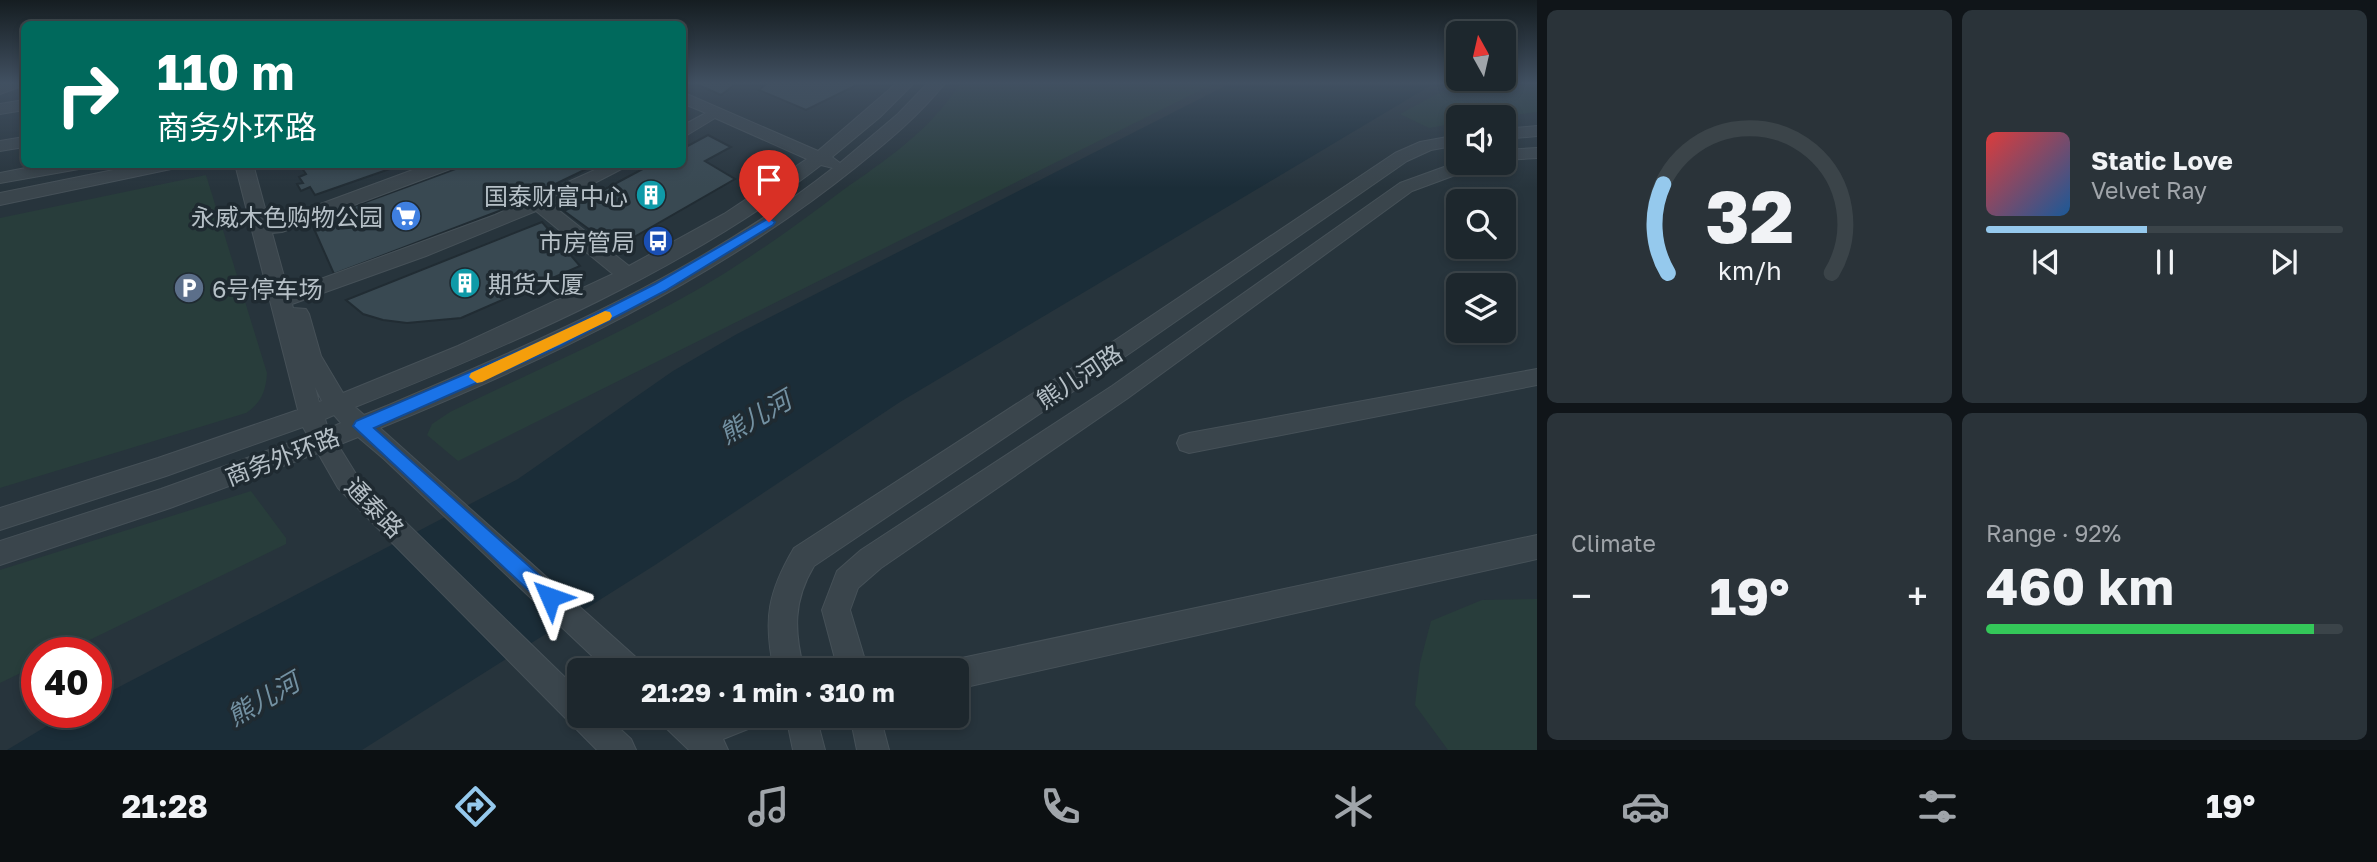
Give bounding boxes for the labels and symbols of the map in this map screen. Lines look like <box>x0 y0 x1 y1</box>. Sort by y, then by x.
north arrow <box>1446 21 1516 91</box>
pin <box>739 150 799 222</box>
building icon: 国泰财富中心 <box>634 178 668 212</box>
place label: 国泰财富中心 <box>484 181 628 210</box>
supermarket icon: 永威木色购物公园 <box>389 199 423 233</box>
place label: 永威木色购物公园 <box>191 202 383 231</box>
bus stop icon: 市房管局 <box>641 224 675 258</box>
place label: 市房管局 <box>539 227 635 256</box>
building icon: 期货大厦 <box>448 266 482 300</box>
place label: 期货大厦 <box>488 269 584 298</box>
parking icon: 6号停车场 <box>172 271 206 305</box>
place label: 6号停车场 <box>212 274 323 303</box>
street label: 熊儿河路 <box>1031 338 1127 414</box>
water label: 熊儿河 <box>713 382 801 450</box>
street label: 商务外环路 <box>221 421 343 491</box>
street label: 通泰路 <box>340 471 410 543</box>
position arrow <box>513 560 587 634</box>
speed limit sign: 40 <box>21 637 112 728</box>
water label: 熊儿河 <box>221 664 309 732</box>

